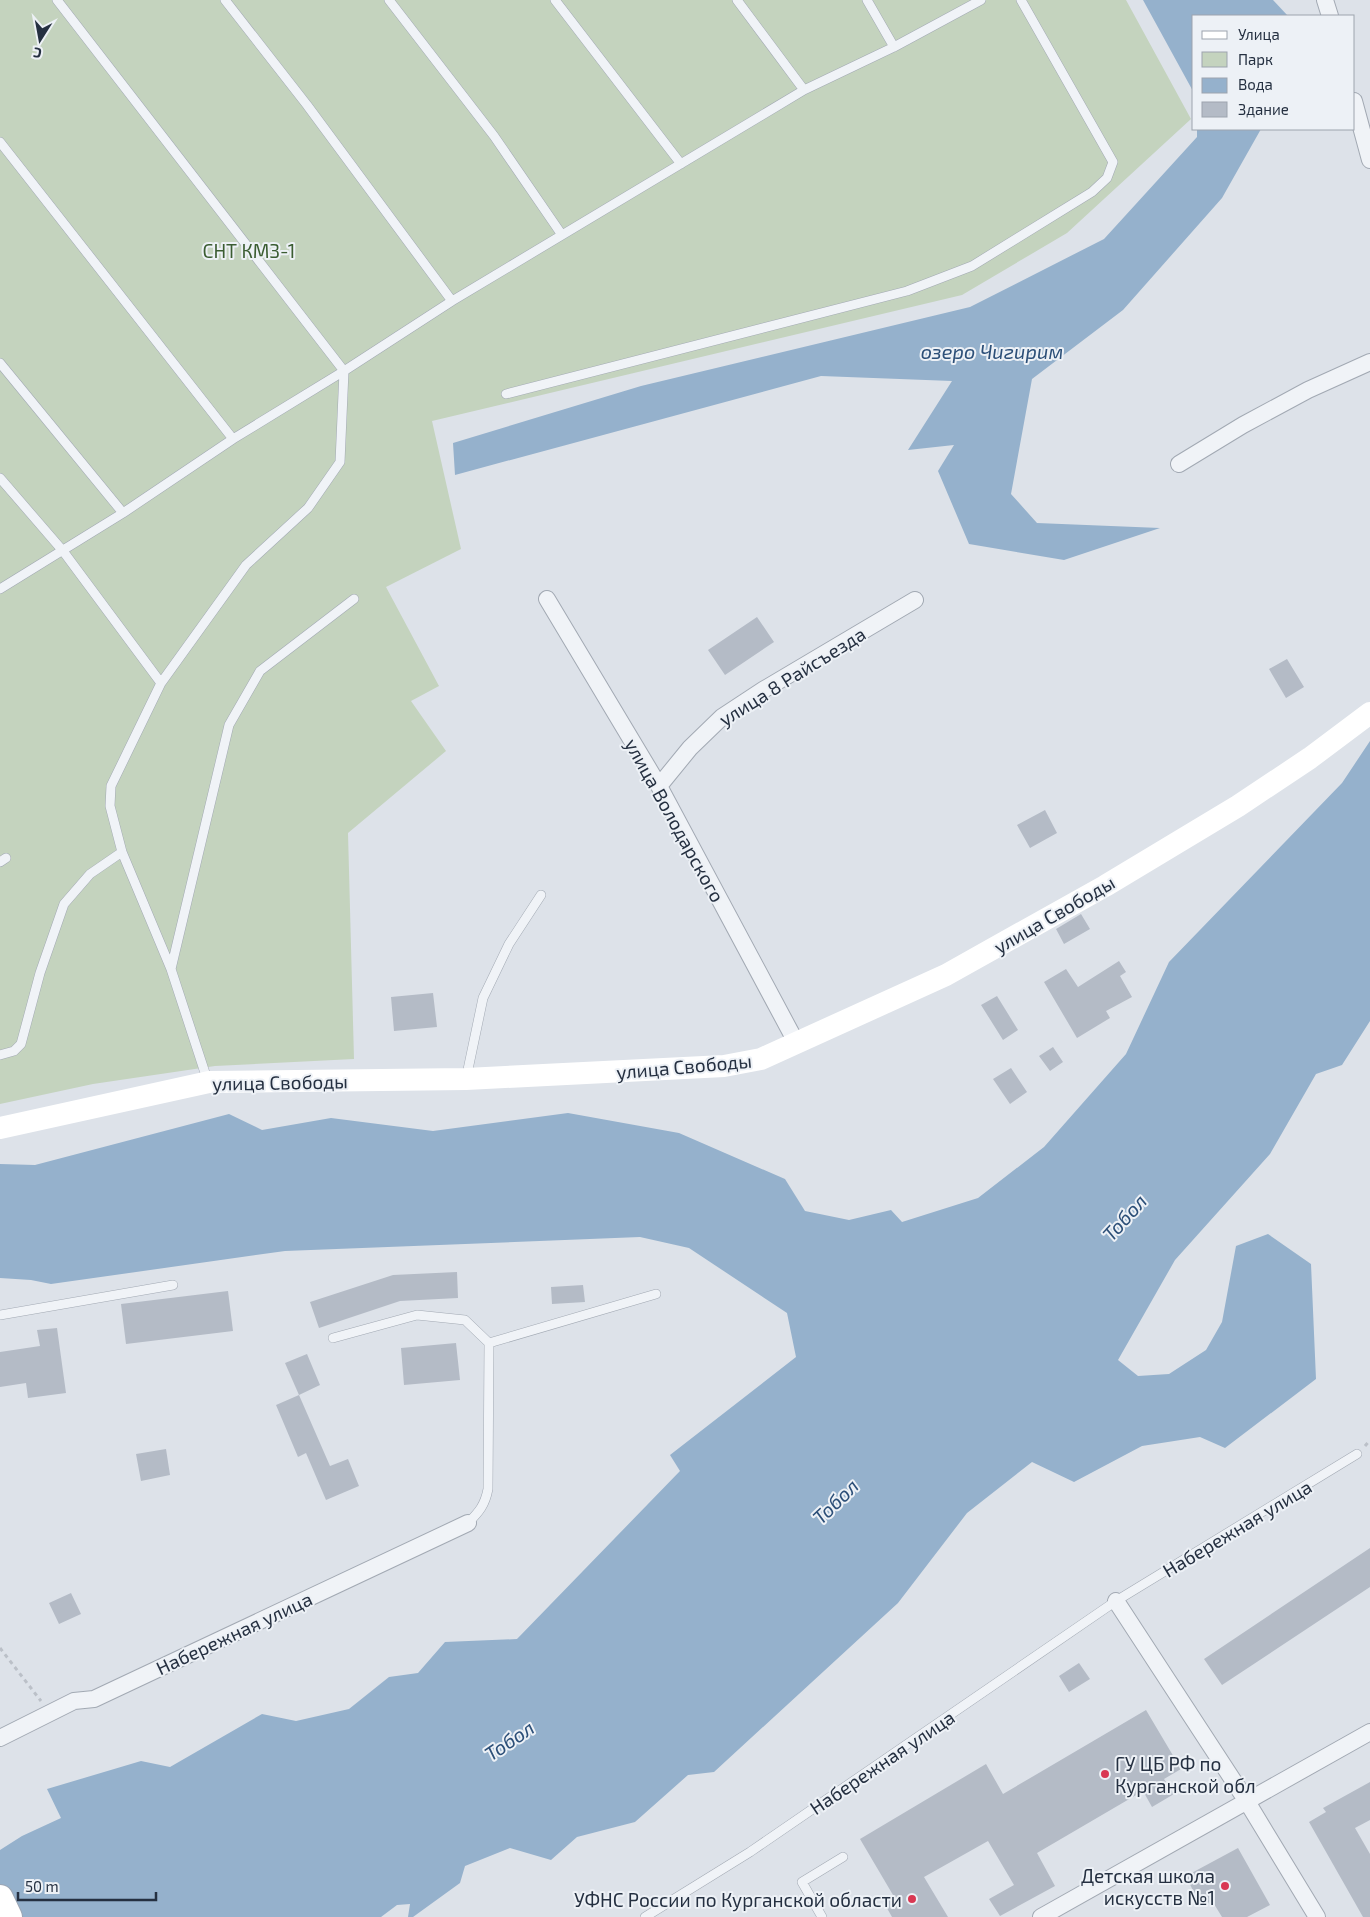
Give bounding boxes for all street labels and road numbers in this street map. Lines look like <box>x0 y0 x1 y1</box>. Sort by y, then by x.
street label: улица 8 Райсъезда <box>714 622 870 731</box>
street label: улица Володарского <box>620 734 730 906</box>
street label: улица Свободы <box>989 870 1119 959</box>
street label: улица Свободы <box>615 1049 753 1084</box>
street label: улица Свободы <box>212 1069 348 1096</box>
street label: Набережная улица <box>1158 1474 1316 1582</box>
street label: Набережная улица <box>152 1587 316 1680</box>
street label: Набережная улица <box>805 1705 959 1820</box>

